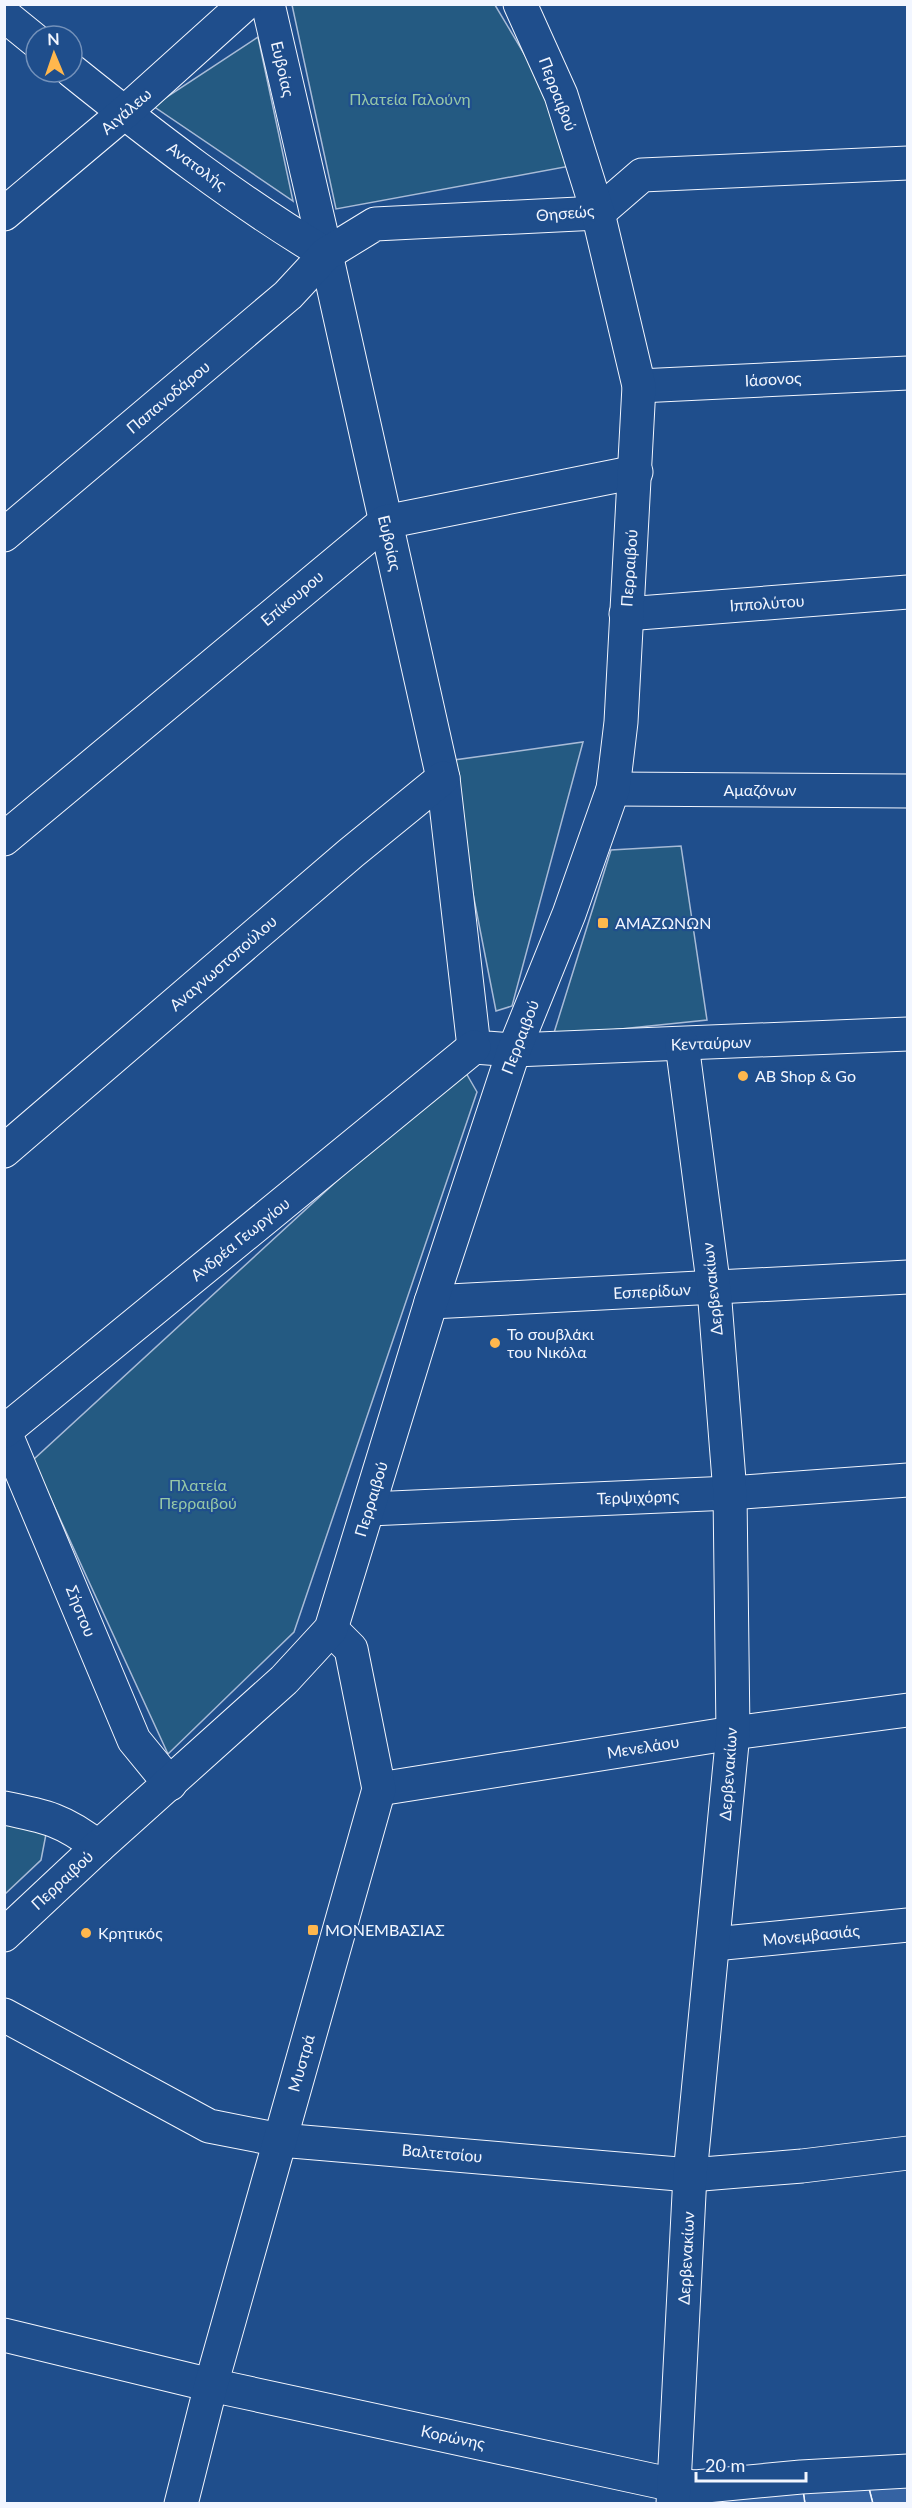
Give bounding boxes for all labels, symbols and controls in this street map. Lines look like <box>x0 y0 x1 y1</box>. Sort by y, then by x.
north arrow <box>24 24 84 84</box>
text: N <box>47 29 60 48</box>
street label: Ευβοίας <box>268 39 299 99</box>
street label: Περραιβού <box>536 54 581 134</box>
street label: Αιγάλεω <box>97 84 155 138</box>
park label: Πλατεία Γαλούνη <box>349 89 471 108</box>
street label: Ανατολής <box>164 138 231 194</box>
street label: Θησεώς <box>535 200 595 225</box>
street label: Παπανοδάρου <box>122 356 213 437</box>
street label: Ιάσονος <box>744 368 802 389</box>
street label: Ευβοίας <box>375 513 406 573</box>
street label: Περραιβού <box>616 528 641 607</box>
street label: Επίκουρου <box>257 566 327 629</box>
street label: Ιππολύτου <box>729 590 805 615</box>
street label: Αμαζόνων <box>724 780 796 799</box>
street label: Αναγνωστοπούλου <box>165 911 280 1014</box>
place label: ΑΜΑΖΩΝΩΝ <box>615 913 711 932</box>
marker: ΑΜΑΖΩΝΩΝ <box>596 916 610 930</box>
street label: Περραιβού <box>497 997 542 1077</box>
street label: Κενταύρων <box>670 1032 752 1053</box>
place label: AB Shop & Go <box>755 1066 856 1085</box>
marker: AB Shop & Go <box>736 1069 750 1083</box>
street label: Ανδρέα Γεωργίου <box>186 1193 293 1284</box>
street label: Δερβενακίων <box>697 1242 726 1336</box>
street label: Εσπερίδων <box>613 1279 691 1302</box>
place label: Το σουβλάκι του Νικόλα <box>507 1324 595 1361</box>
marker: Το σουβλάκι του Νικόλα <box>488 1336 502 1350</box>
street label: Περραιβού <box>350 1459 391 1539</box>
park label: Πλατεία Περραιβού <box>159 1475 237 1512</box>
street label: Τερψιχόρης <box>596 1486 680 1507</box>
street label: Σήστου <box>63 1582 100 1639</box>
street label: Δερβενακίων <box>715 1727 740 1821</box>
street label: Μενελάου <box>605 1731 680 1762</box>
street label: Περραιβού <box>27 1846 97 1913</box>
place label: ΜΟΝΕΜΒΑΣΙΑΣ <box>325 1920 445 1939</box>
street label: Μονεμβασιάς <box>762 1920 861 1949</box>
place label: Κρητικός <box>98 1923 163 1942</box>
marker: ΜΟΝΕΜΒΑΣΙΑΣ <box>306 1923 320 1937</box>
marker: Κρητικός <box>79 1926 93 1940</box>
street label: Μυστρά <box>283 2031 318 2094</box>
street label: Βαλτετσίου <box>401 2140 483 2165</box>
street label: Δερβενακίων <box>674 2211 697 2305</box>
street label: Κορώνης <box>419 2420 487 2453</box>
scale bar <box>696 2445 806 2483</box>
text: 20 m <box>705 2454 745 2476</box>

